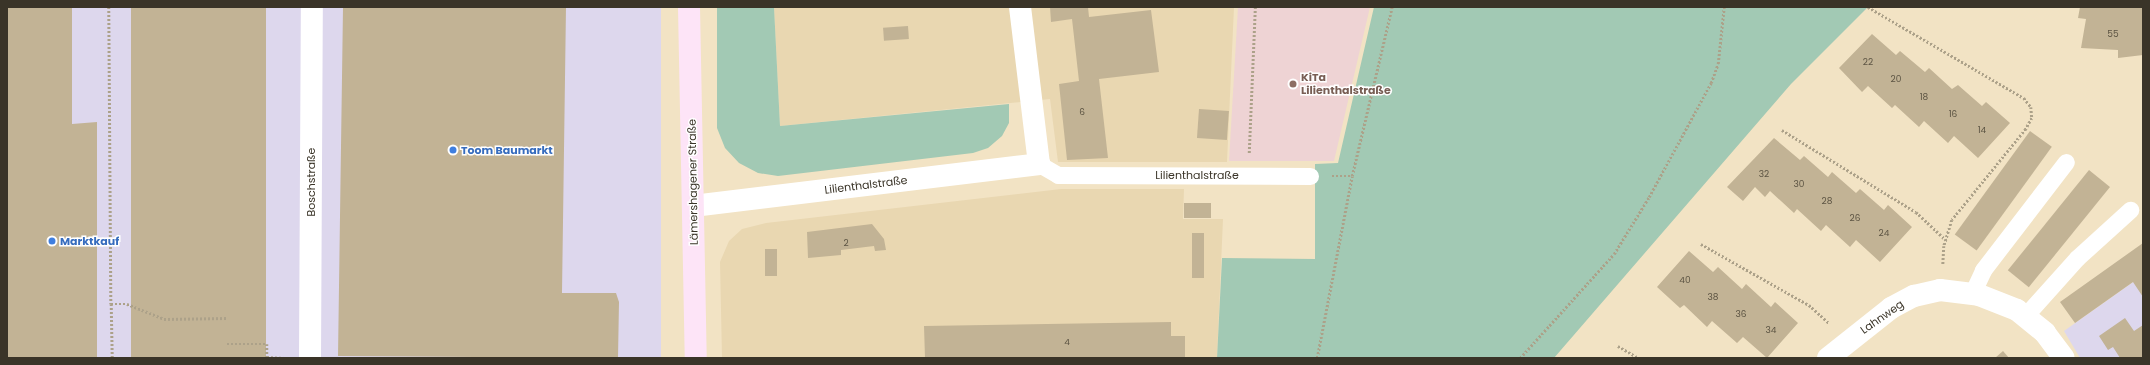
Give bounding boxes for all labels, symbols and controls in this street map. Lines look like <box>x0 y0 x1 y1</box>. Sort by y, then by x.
house number: 55 <box>2107 29 2119 39</box>
house number: 22 <box>1863 57 1873 67</box>
place label: KiTa Lilienthalstraße <box>1301 71 1391 97</box>
house number: 20 <box>1891 74 1901 84</box>
marker: KiTa Lilienthalstraße <box>1288 79 1298 89</box>
house number: 18 <box>1920 92 1928 102</box>
house number: 6 <box>1079 107 1085 117</box>
house number: 16 <box>1949 109 1957 119</box>
street label: Lämershagener Straße <box>685 119 701 245</box>
house number: 14 <box>1978 125 1986 135</box>
place label: Toom Baumarkt <box>461 143 553 157</box>
marker: Toom Baumarkt <box>448 145 458 155</box>
street label: Boschstraße <box>304 148 318 216</box>
street label: Lilienthalstraße <box>1155 168 1239 182</box>
house number: 32 <box>1759 169 1769 179</box>
street label: Lilienthalstraße <box>824 173 908 197</box>
house number: 30 <box>1794 179 1804 189</box>
house number: 28 <box>1822 196 1832 206</box>
house number: 26 <box>1850 213 1860 223</box>
house number: 24 <box>1879 228 1889 238</box>
place label: Marktkauf <box>60 234 119 248</box>
marker: Marktkauf <box>47 236 57 246</box>
house number: 2 <box>843 238 849 248</box>
house number: 40 <box>1679 275 1691 285</box>
house number: 38 <box>1708 292 1718 302</box>
street label: Lahnweg <box>1858 297 1906 337</box>
house number: 36 <box>1735 309 1747 319</box>
house number: 34 <box>1766 325 1776 335</box>
house number: 4 <box>1064 337 1070 347</box>

